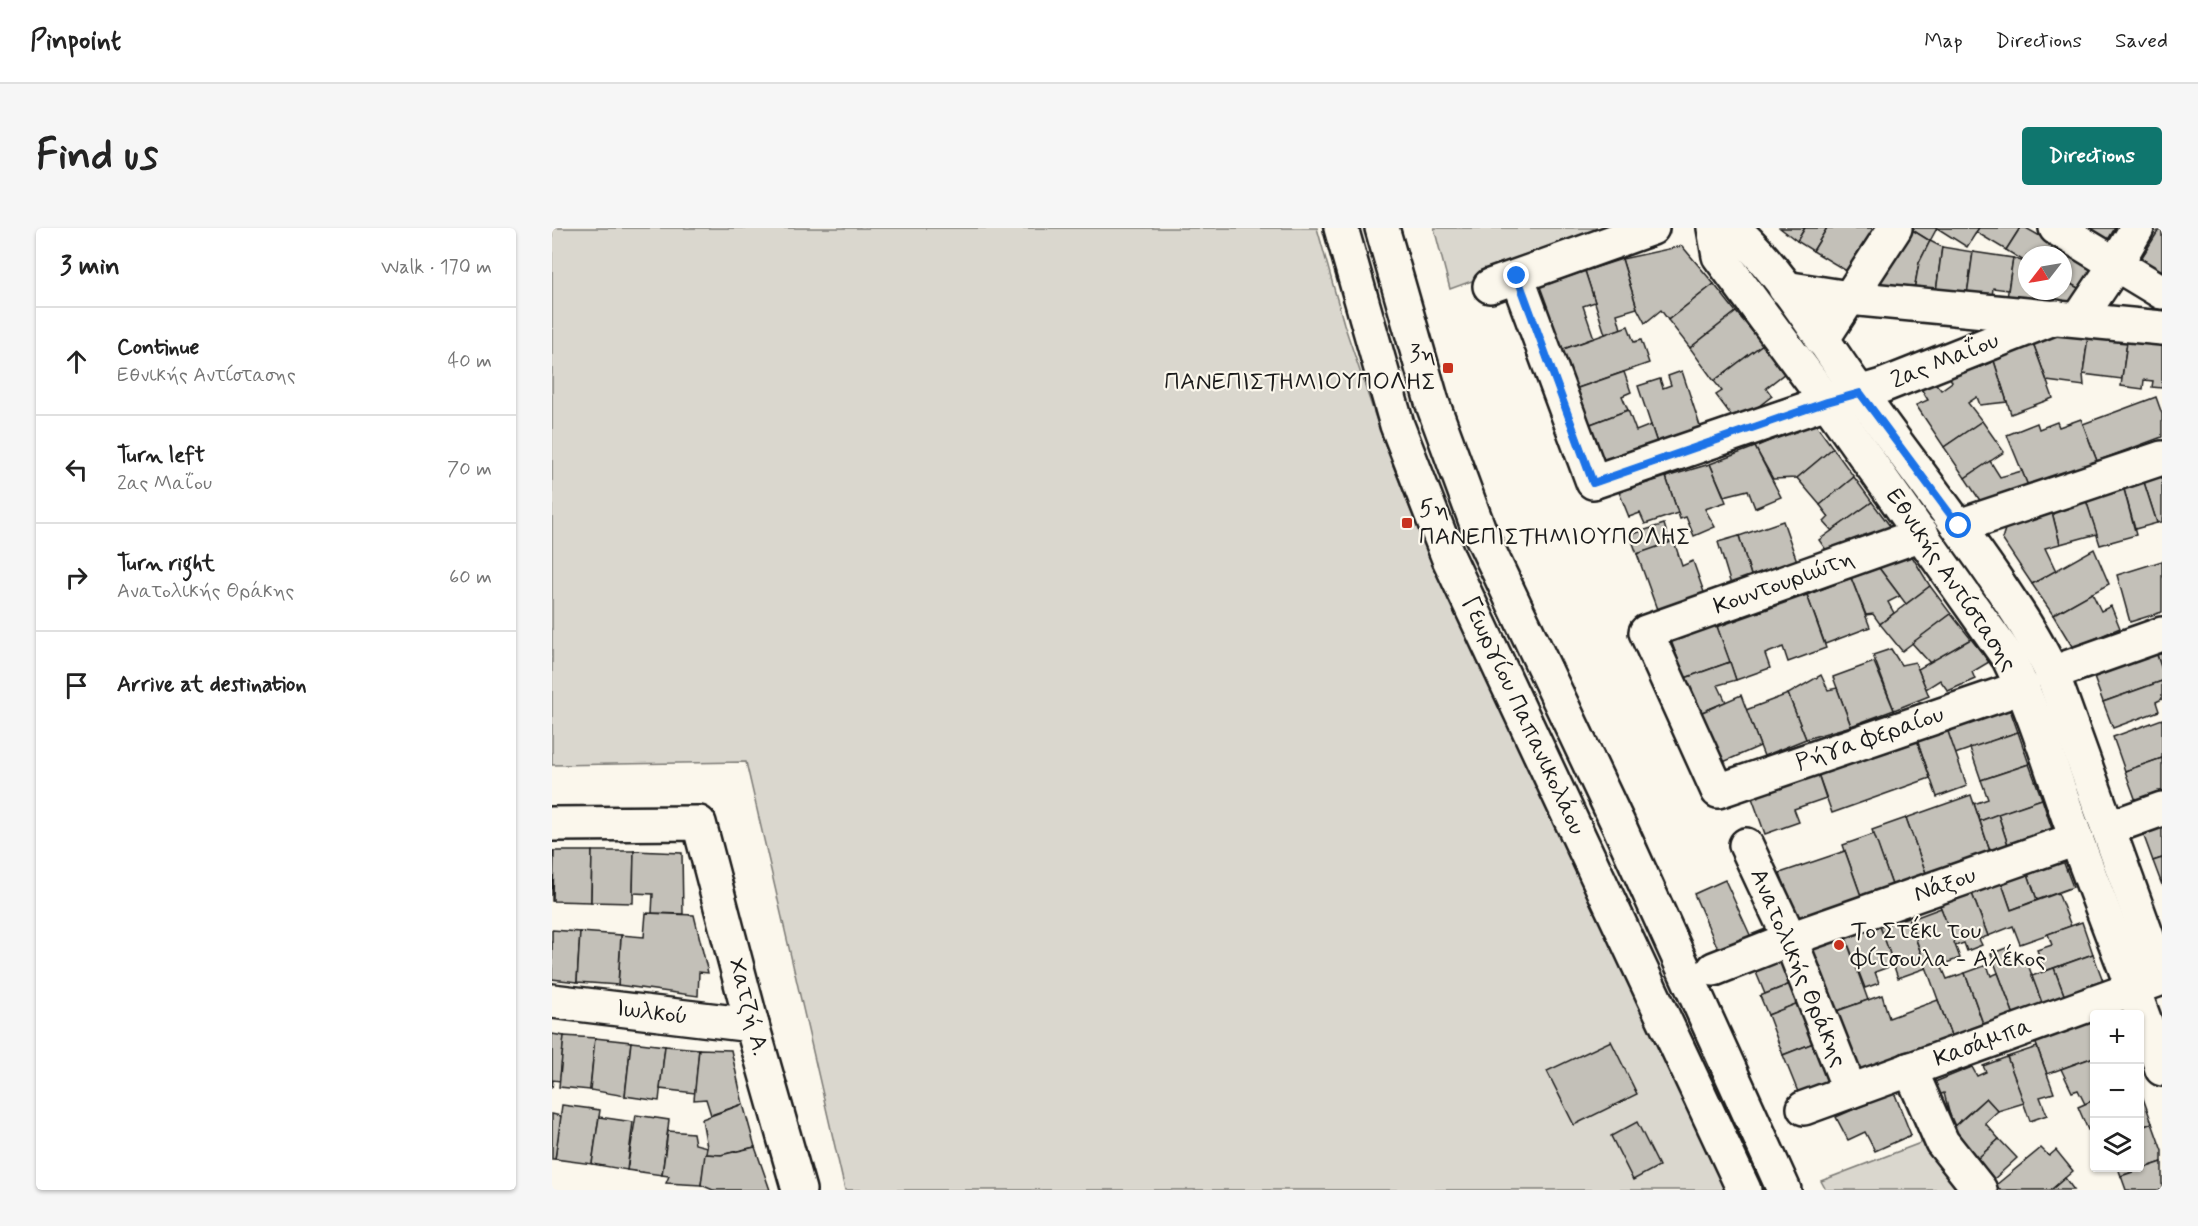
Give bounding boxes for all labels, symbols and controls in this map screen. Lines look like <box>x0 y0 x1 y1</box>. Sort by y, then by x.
text: Pinpoint <box>30 23 121 60</box>
text: Map <box>1924 27 1963 55</box>
text: Directions <box>1996 27 2082 55</box>
text: Saved <box>2115 27 2168 55</box>
button: Directions <box>2022 127 2162 185</box>
text: Find us <box>36 129 158 184</box>
north arrow <box>2018 246 2072 300</box>
text: 3 min <box>60 250 120 284</box>
text: Walk · 170 m <box>381 254 492 281</box>
route end <box>1503 262 1529 288</box>
street label: 2ας Μαΐου <box>1886 325 2004 397</box>
text: Continue <box>117 334 199 362</box>
place label: 3η ΠΑΝΕΠΙΣΤΗΜΙΟΥΠΟΛΗΣ <box>1164 339 1436 398</box>
icon: ahead <box>60 345 93 378</box>
text: 40 m <box>448 348 492 375</box>
marker: 3η ΠΑΝΕΠΙΣΤΗΜΙΟΥΠΟΛΗΣ <box>1441 361 1455 375</box>
text: Εθνικής Αντίστασης <box>117 362 296 389</box>
text: Turn left <box>117 442 205 470</box>
icon: left <box>60 453 93 486</box>
text: 70 m <box>447 456 492 483</box>
text: 2ας Μαΐου <box>117 470 212 497</box>
street label: Εθνικής Αντίστασης <box>1878 482 2024 678</box>
place label: 5η ΠΑΝΕΠΙΣΤΗΜΙΟΥΠΟΛΗΣ <box>1419 494 1691 553</box>
route start <box>1945 512 1971 538</box>
marker: 5η ΠΑΝΕΠΙΣΤΗΜΙΟΥΠΟΛΗΣ <box>1400 516 1414 530</box>
street label: Κουντουριώτη <box>1709 543 1859 623</box>
text: Turn right <box>117 550 215 578</box>
icon: right <box>60 561 93 594</box>
text: 60 m <box>449 564 492 591</box>
text: Ανατολικής Θράκης <box>117 578 294 605</box>
street label: Γεωργίου Παπανικολάου <box>1454 592 1592 840</box>
icon: arrive <box>60 669 93 702</box>
text: Arrive at destination <box>117 671 307 699</box>
street label: Ρήγα Φεραίου <box>1792 699 1948 779</box>
street label: Νάξου <box>1910 860 1980 910</box>
street label: Ανατολικής Θράκης <box>1742 864 1854 1072</box>
place label: Το Στέκι του Φίτσουλα - Αλέκος <box>1850 915 2046 975</box>
marker: Το Στέκι του Φίτσουλα - Αλέκος <box>1832 938 1846 952</box>
street label: Χατζή Α. <box>720 955 776 1059</box>
street label: Ιωλκού <box>615 993 689 1033</box>
map controls <box>2090 1010 2144 1172</box>
button: + <box>2090 1010 2144 1064</box>
street label: Κασάμπα <box>1930 1011 2036 1075</box>
button: − <box>2090 1064 2144 1118</box>
button: layers <box>2090 1118 2144 1172</box>

